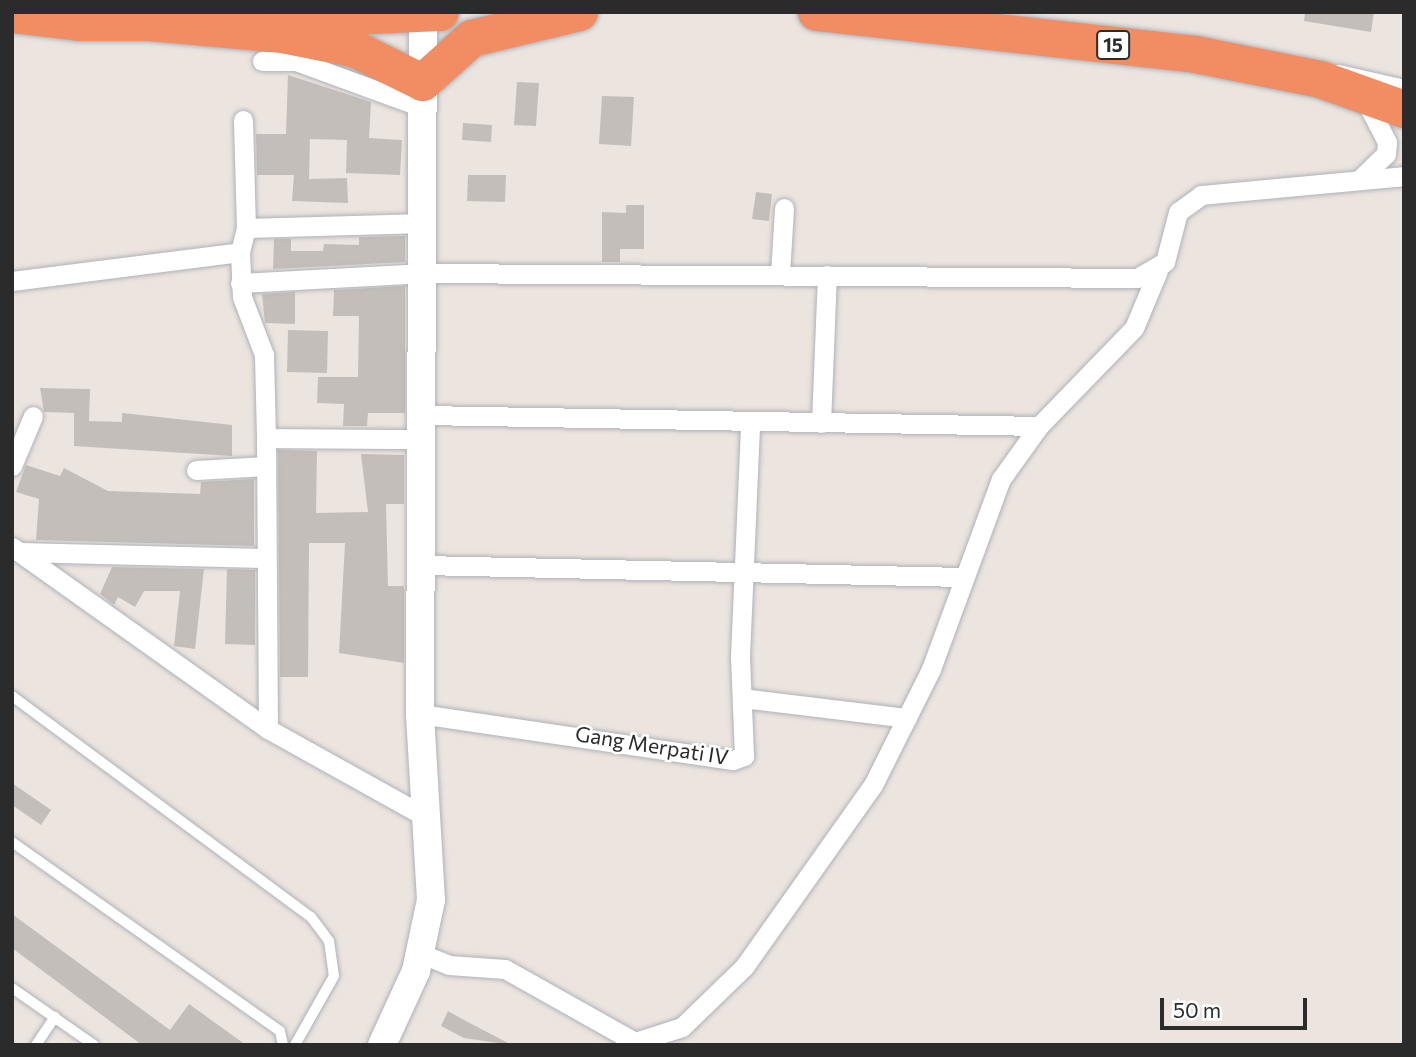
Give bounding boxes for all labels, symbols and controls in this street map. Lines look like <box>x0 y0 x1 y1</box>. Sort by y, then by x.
road number: 15 <box>1096 30 1130 60</box>
street label: Gang Merpati IV <box>573 720 731 770</box>
scale bar <box>1164 984 1311 1028</box>
text: 50 m <box>1173 997 1221 1022</box>

